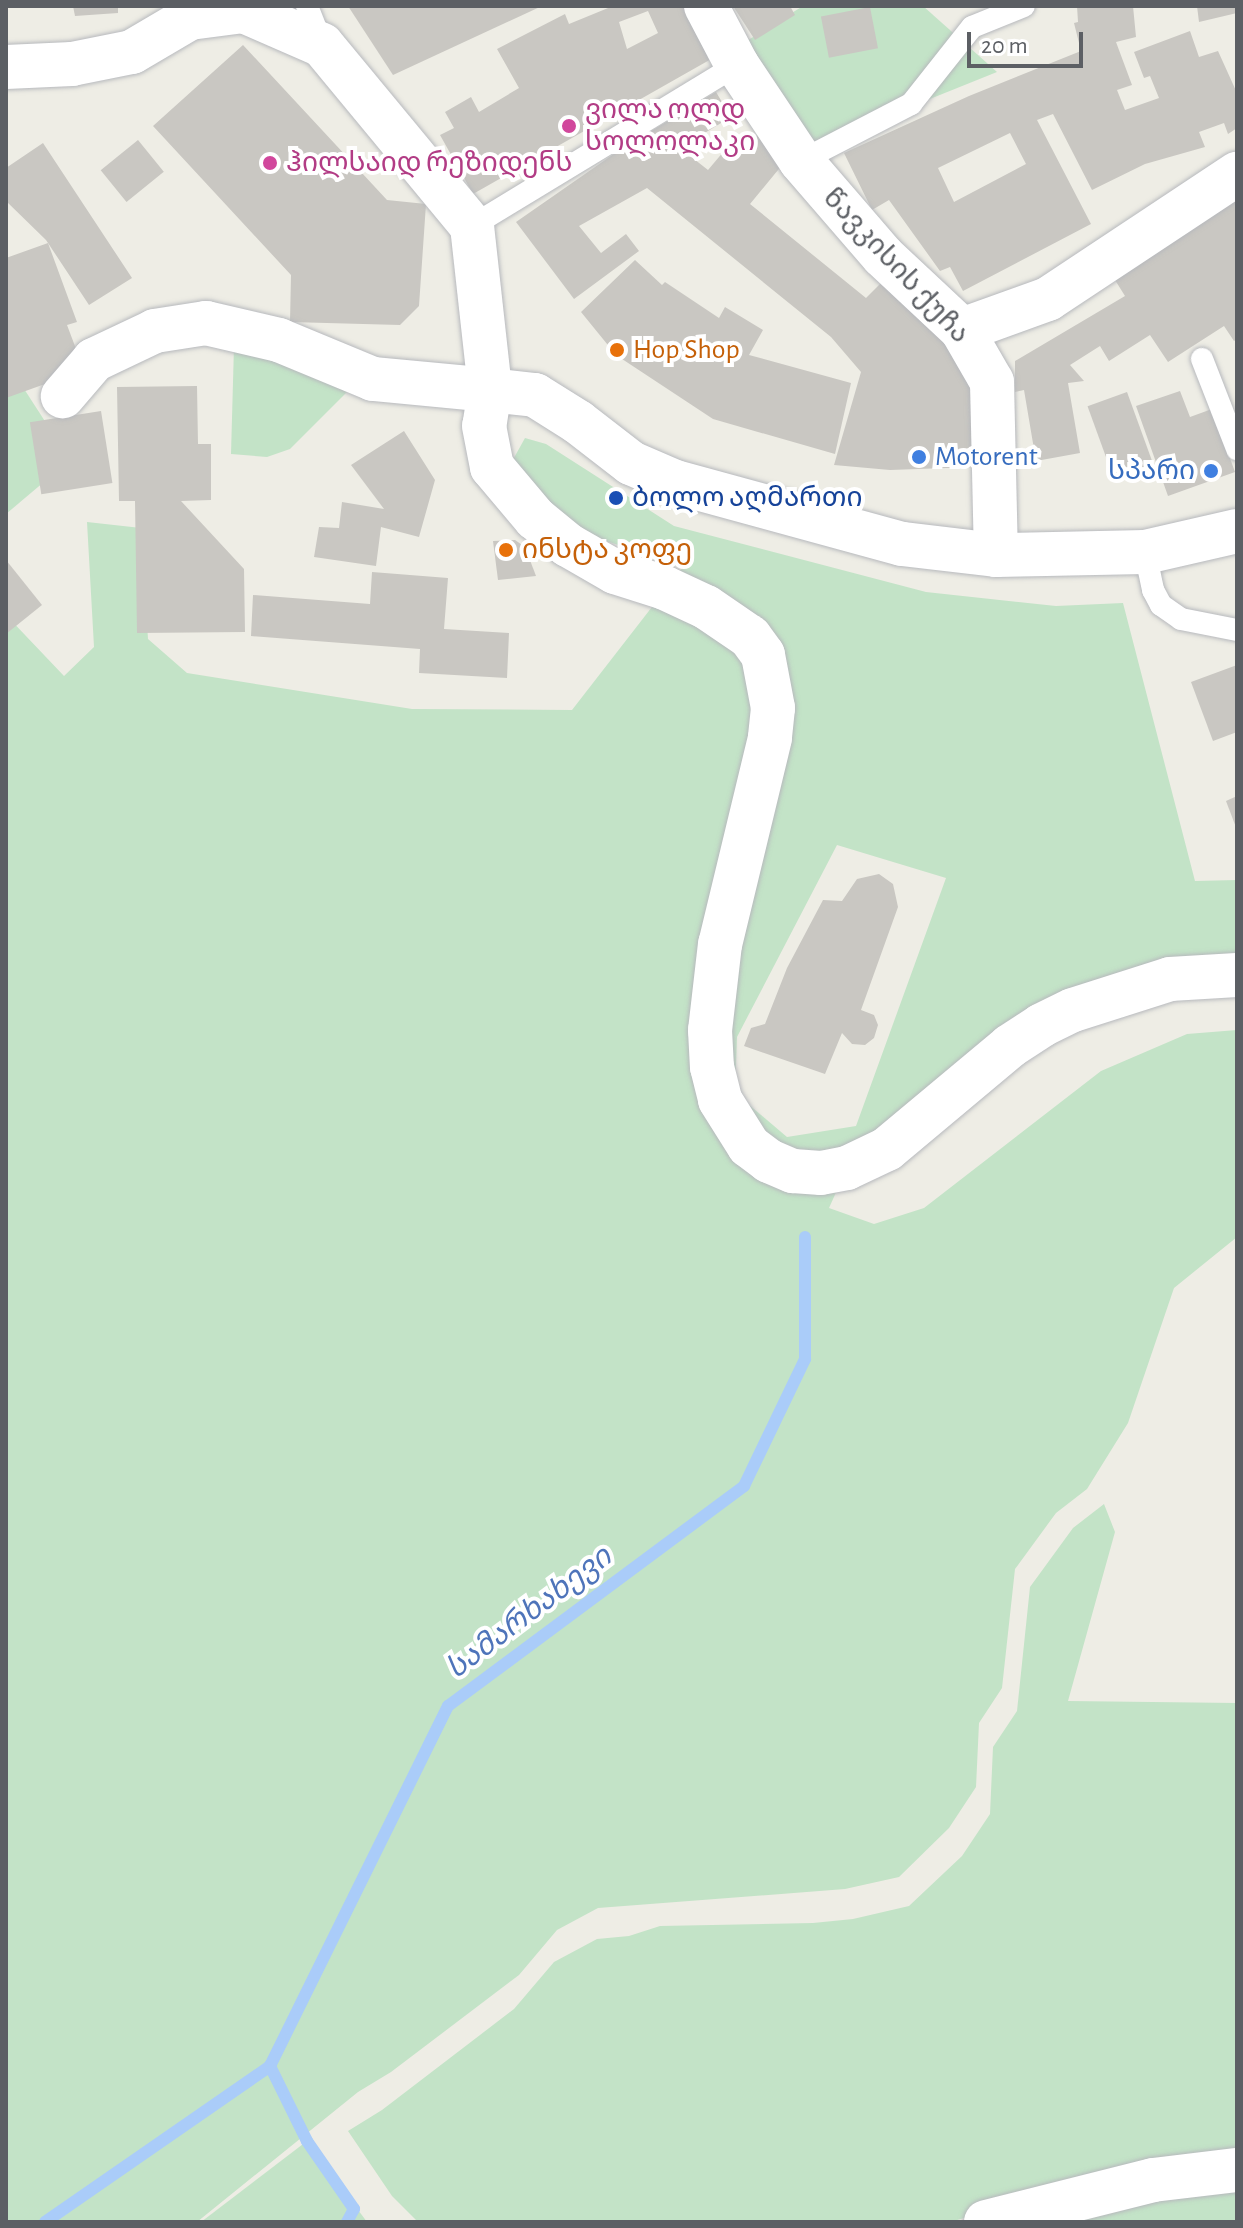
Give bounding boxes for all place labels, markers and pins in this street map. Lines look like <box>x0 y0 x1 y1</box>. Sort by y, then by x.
place label: ვილა ოლდ სოლოლაკი <box>585 93 755 159</box>
marker: ვილა ოლდ სოლოლაკი <box>560 117 578 135</box>
place label: ჰილსაიდ რეზიდენს <box>286 146 572 180</box>
marker: ჰილსაიდ რეზიდენს <box>261 154 279 172</box>
place label: Hop Shop <box>633 333 740 367</box>
marker: Hop Shop <box>608 341 626 359</box>
place label: Motorent <box>935 440 1038 474</box>
marker: Motorent <box>910 448 928 466</box>
place label: სპარი <box>1108 454 1195 488</box>
marker: სპარი <box>1202 462 1220 480</box>
place label: ბოლო აღმართი <box>632 481 862 515</box>
marker: ბოლო აღმართი <box>607 489 625 507</box>
place label: ინსტა კოფე <box>522 533 692 567</box>
marker: ინსტა კოფე <box>497 541 515 559</box>

